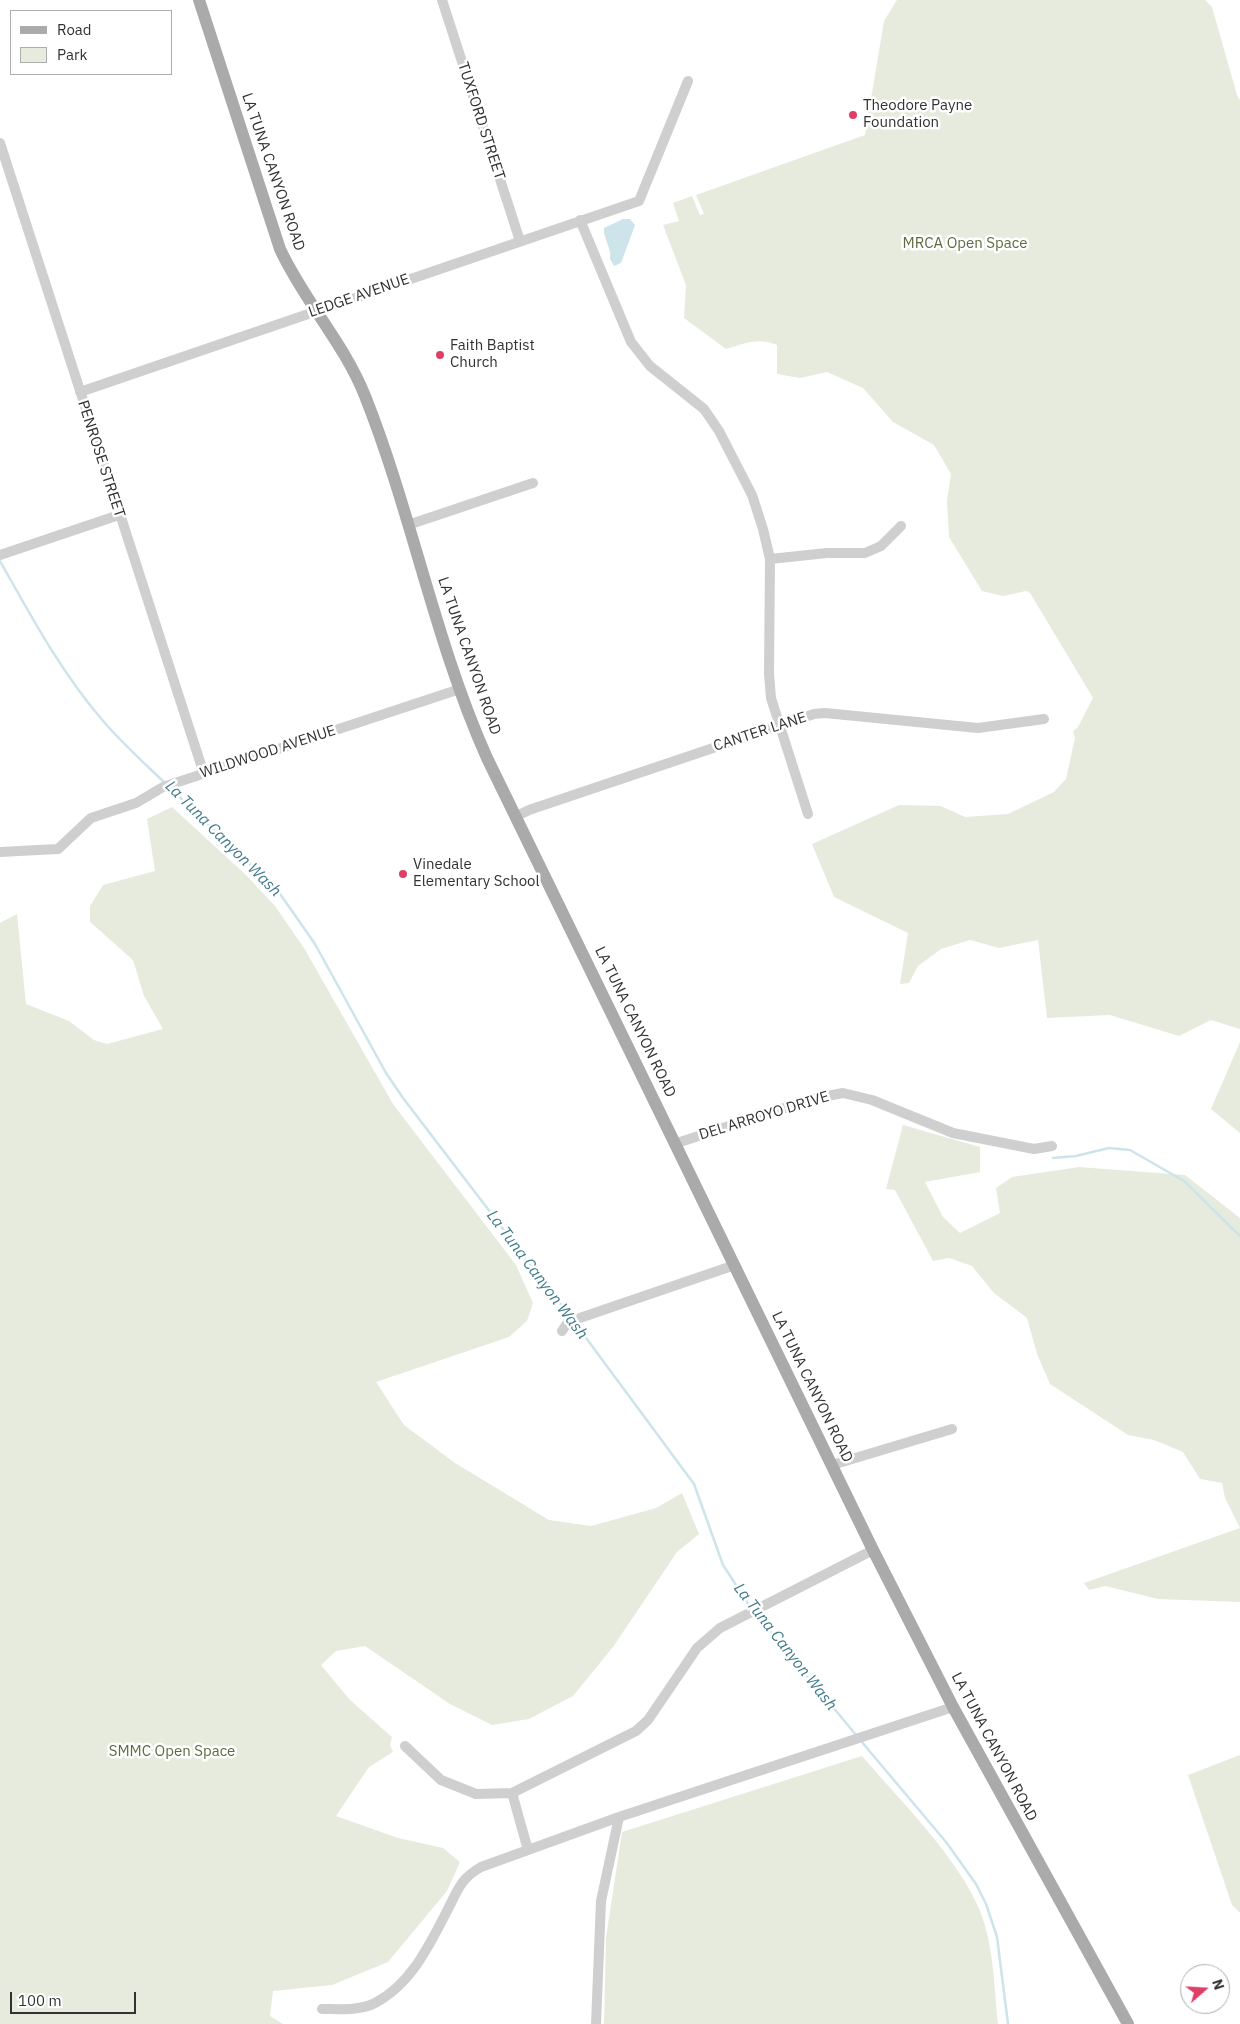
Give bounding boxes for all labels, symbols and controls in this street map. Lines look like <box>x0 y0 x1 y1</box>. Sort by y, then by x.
legend <box>10 10 172 75</box>
text: Road <box>57 20 92 39</box>
text: Park <box>57 45 87 64</box>
street label: TUXFORD STREET <box>453 60 509 182</box>
street label: LA TUNA CANYON ROAD <box>238 91 308 253</box>
place label: Theodore Payne Foundation <box>863 97 972 132</box>
marker: Theodore Payne Foundation <box>847 109 859 121</box>
park label: MRCA Open Space <box>903 235 1027 253</box>
street label: LEDGE AVENUE <box>306 270 412 322</box>
place label: Faith Baptist Church <box>450 337 535 372</box>
marker: Faith Baptist Church <box>434 349 446 361</box>
street label: PENROSE STREET <box>74 398 128 520</box>
street label: LA TUNA CANYON ROAD <box>434 575 504 737</box>
street label: CANTER LANE <box>711 708 809 756</box>
street label: WILDWOOD AVENUE <box>198 722 338 782</box>
water label: La Tuna Canyon Wash <box>161 777 285 901</box>
place label: Vinedale Elementary School <box>413 856 540 891</box>
marker: Vinedale Elementary School <box>397 868 409 880</box>
street label: LA TUNA CANYON ROAD <box>591 944 679 1100</box>
street label: DEL ARROYO DRIVE <box>697 1088 831 1144</box>
water label: La Tuna Canyon Wash <box>482 1207 592 1343</box>
street label: LA TUNA CANYON ROAD <box>768 1309 856 1465</box>
water label: La Tuna Canyon Wash <box>729 1580 841 1714</box>
street label: LA TUNA CANYON ROAD <box>947 1670 1041 1824</box>
park label: SMMC Open Space <box>109 1743 235 1761</box>
north arrow <box>1180 1964 1230 2014</box>
text: N <box>1208 1977 1228 1992</box>
scale bar <box>12 1982 139 2014</box>
text: 100 m <box>18 1991 62 2010</box>

